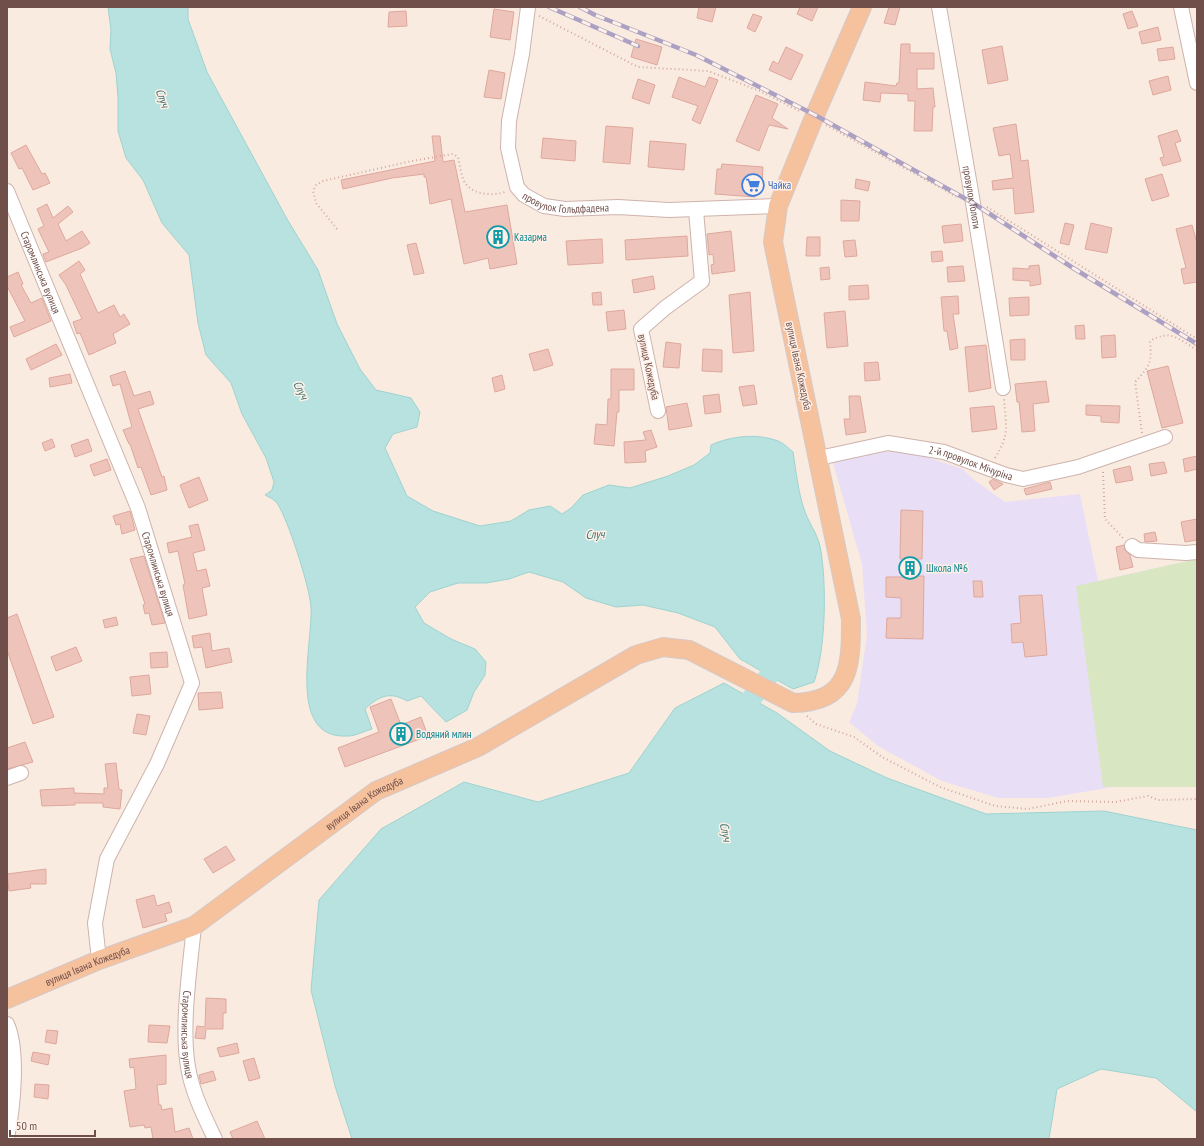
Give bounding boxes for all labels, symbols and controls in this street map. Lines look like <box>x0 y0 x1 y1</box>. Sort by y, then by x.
water label: Случ <box>153 86 174 111</box>
street label: провулок Голоти <box>960 165 984 230</box>
supermarket icon: Чайка <box>740 172 766 198</box>
place label: Чайка <box>768 178 791 192</box>
street label: провулок Гольдфадена <box>520 189 609 216</box>
building icon: Казарма <box>485 224 511 250</box>
street label: Старомлинська вулиця <box>17 229 64 316</box>
place label: Казарма <box>514 230 547 244</box>
street label: вулиця Івана Кожедуба <box>783 321 815 411</box>
street label: вулиця Кожедуба <box>635 333 663 401</box>
water label: Случ <box>290 378 313 403</box>
street label: 2-й провулок Мічуріна <box>928 443 1014 483</box>
water label: Случ <box>585 526 606 542</box>
street label: Старомлинська вулиця <box>139 530 178 618</box>
building icon: Школа №6 <box>897 555 923 581</box>
place label: Школа №6 <box>926 561 968 575</box>
building icon: Водяний млин <box>388 721 414 747</box>
place label: Водяний млин <box>416 727 472 741</box>
street label: вулиця Івана Кожедуба <box>322 773 405 833</box>
water label: Случ <box>717 821 735 844</box>
street label: вулиця Івана Кожедуба <box>43 943 132 989</box>
street label: Старомлинська вулиця <box>178 990 197 1080</box>
scale bar <box>10 1112 95 1138</box>
text: 50 m <box>16 1118 37 1133</box>

